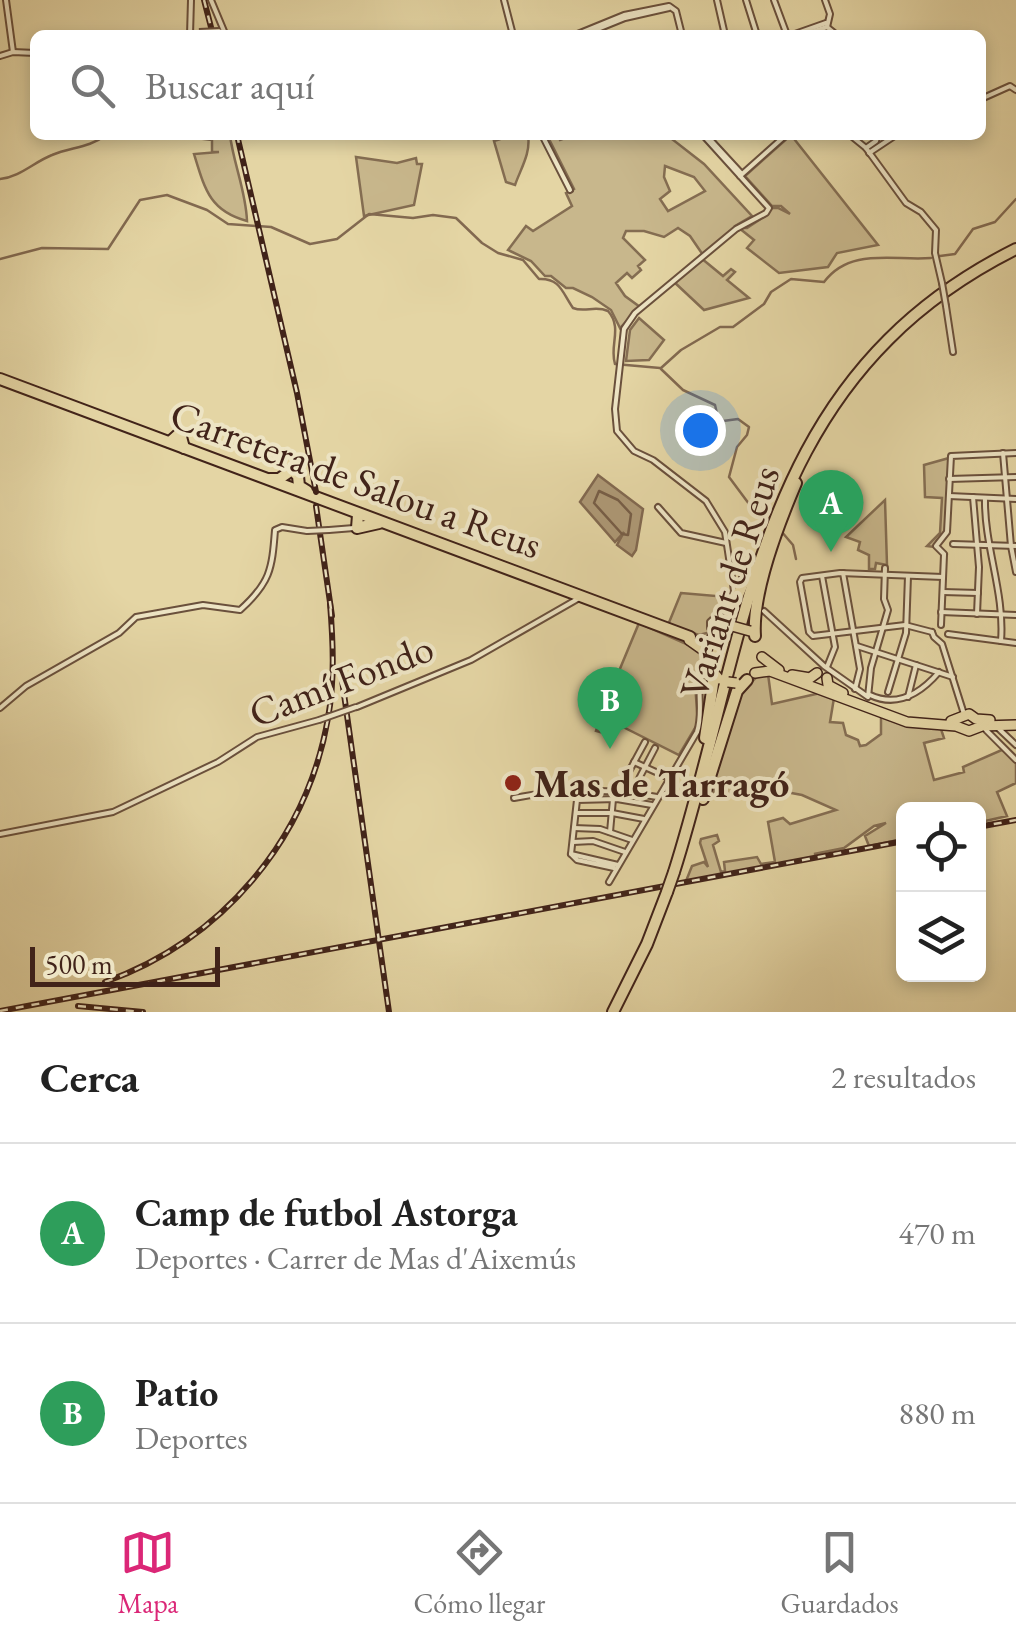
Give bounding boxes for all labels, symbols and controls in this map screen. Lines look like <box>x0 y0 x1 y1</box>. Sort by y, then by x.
search box <box>30 30 986 140</box>
icon: search <box>65 58 120 113</box>
text: Buscar aquí <box>145 61 314 110</box>
street label: Carretera de Salou a Reus <box>163 388 549 570</box>
your location <box>675 405 726 456</box>
street label: Variant de Reus <box>667 459 791 705</box>
pin: A <box>798 470 864 552</box>
street label: Camí Fondo <box>241 621 441 739</box>
pin: B <box>578 666 642 749</box>
place label: Mas de Tarragó <box>533 757 789 809</box>
marker: Mas de Tarragó <box>502 772 524 794</box>
map controls <box>896 802 986 982</box>
button: locate <box>896 802 986 892</box>
button: layers <box>896 892 986 982</box>
scale bar <box>30 942 220 986</box>
text: 500 m <box>45 946 113 982</box>
text: Cerca <box>40 1050 139 1105</box>
text: 2 resultados <box>831 1056 976 1098</box>
text: Camp de futbol Astorga <box>135 1188 518 1237</box>
text: A <box>61 1212 84 1254</box>
text: 470 m <box>899 1212 976 1254</box>
text: Deportes · Carrer de Mas d'Aixemús <box>135 1237 576 1279</box>
text: Patio <box>135 1368 218 1417</box>
text: B <box>62 1392 83 1434</box>
text: 880 m <box>899 1392 976 1434</box>
text: Deportes <box>135 1417 248 1459</box>
tab: Mapa <box>117 1525 178 1621</box>
tab: Cómo llegar <box>413 1525 545 1621</box>
tab: Guardados <box>780 1525 899 1621</box>

